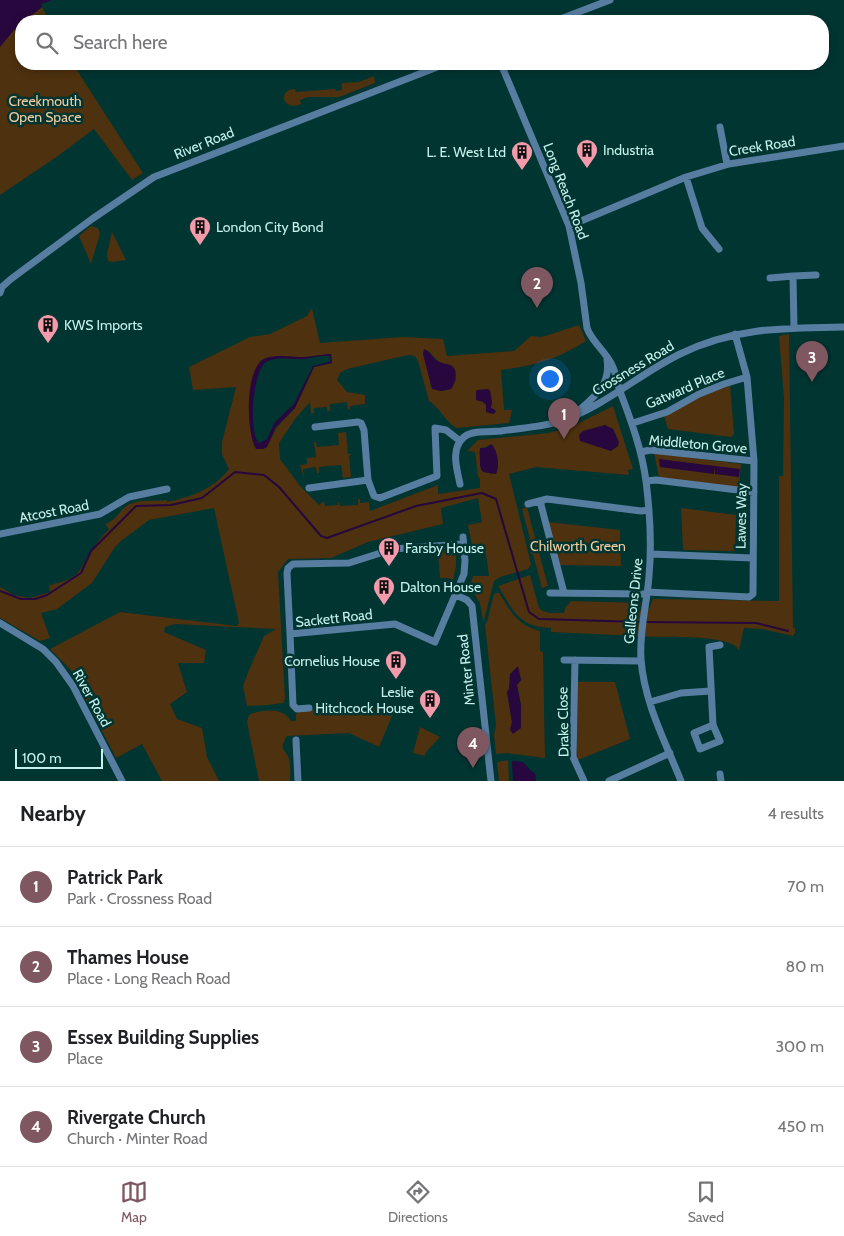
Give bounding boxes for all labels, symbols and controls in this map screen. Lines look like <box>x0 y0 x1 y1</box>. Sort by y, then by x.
search box <box>15 15 829 70</box>
icon: search <box>33 29 61 57</box>
text: Search here <box>73 31 167 54</box>
park label: Creekmouth Open Space <box>9 92 82 126</box>
street label: River Road <box>171 123 237 163</box>
street label: Creek Road <box>728 132 796 160</box>
building icon: Industria <box>575 138 599 169</box>
building icon: L. E. West Ltd <box>510 140 534 171</box>
street label: Long Reach Road <box>539 140 593 242</box>
place label: Industria <box>603 141 654 159</box>
place label: L. E. West Ltd <box>426 143 506 161</box>
building icon: London City Bond <box>188 215 212 246</box>
place label: London City Bond <box>216 218 323 236</box>
pin: 2 <box>521 267 553 308</box>
building icon: KWS Imports <box>36 313 60 344</box>
place label: KWS Imports <box>64 316 143 334</box>
street label: Crossness Road <box>589 337 677 399</box>
pin: 3 <box>796 341 828 382</box>
street label: Gatward Place <box>643 363 727 413</box>
your location <box>537 366 563 392</box>
pin: 1 <box>548 398 580 439</box>
street label: Middleton Grove <box>648 431 748 457</box>
street label: Lawes Way <box>731 483 751 549</box>
street label: Atcost Road <box>17 495 91 527</box>
building icon: Farsby House <box>377 536 401 567</box>
park label: Chilworth Green <box>530 537 626 555</box>
place label: Farsby House <box>405 539 484 557</box>
street label: Galleons Drive <box>620 557 646 645</box>
building icon: Dalton House <box>372 575 396 606</box>
place label: Dalton House <box>400 578 481 596</box>
street label: Sackett Road <box>295 605 373 631</box>
street label: Minter Road <box>453 633 479 707</box>
building icon: Cornelius House <box>384 649 408 680</box>
place label: Cornelius House <box>284 652 380 670</box>
street label: River Road <box>69 666 115 730</box>
place label: Leslie Hitchcock House <box>315 683 414 717</box>
street label: Drake Close <box>553 687 573 757</box>
building icon: Leslie Hitchcock House <box>418 688 442 719</box>
pin: 4 <box>457 727 489 768</box>
scale bar <box>15 746 102 769</box>
text: 100 m <box>22 749 62 767</box>
text: Nearby <box>20 801 86 826</box>
text: 4 results <box>767 804 824 823</box>
text: Patrick Park <box>67 866 163 889</box>
text: 1 <box>33 877 39 896</box>
text: 70 m <box>787 877 824 896</box>
text: Park · Crossness Road <box>67 889 212 908</box>
text: Thames House <box>67 946 189 969</box>
text: 2 <box>32 957 40 976</box>
text: 80 m <box>786 957 824 976</box>
text: Place · Long Reach Road <box>67 969 231 988</box>
text: Essex Building Supplies <box>67 1026 259 1049</box>
text: 3 <box>32 1037 40 1056</box>
text: 300 m <box>775 1037 824 1056</box>
text: Place <box>67 1049 103 1068</box>
text: Rivergate Church <box>67 1106 206 1129</box>
text: 4 <box>31 1117 41 1136</box>
text: 450 m <box>777 1117 824 1136</box>
text: Church · Minter Road <box>67 1129 208 1148</box>
tab: Map <box>120 1178 148 1226</box>
tab: Directions <box>388 1178 448 1226</box>
tab: Saved <box>688 1178 724 1226</box>

